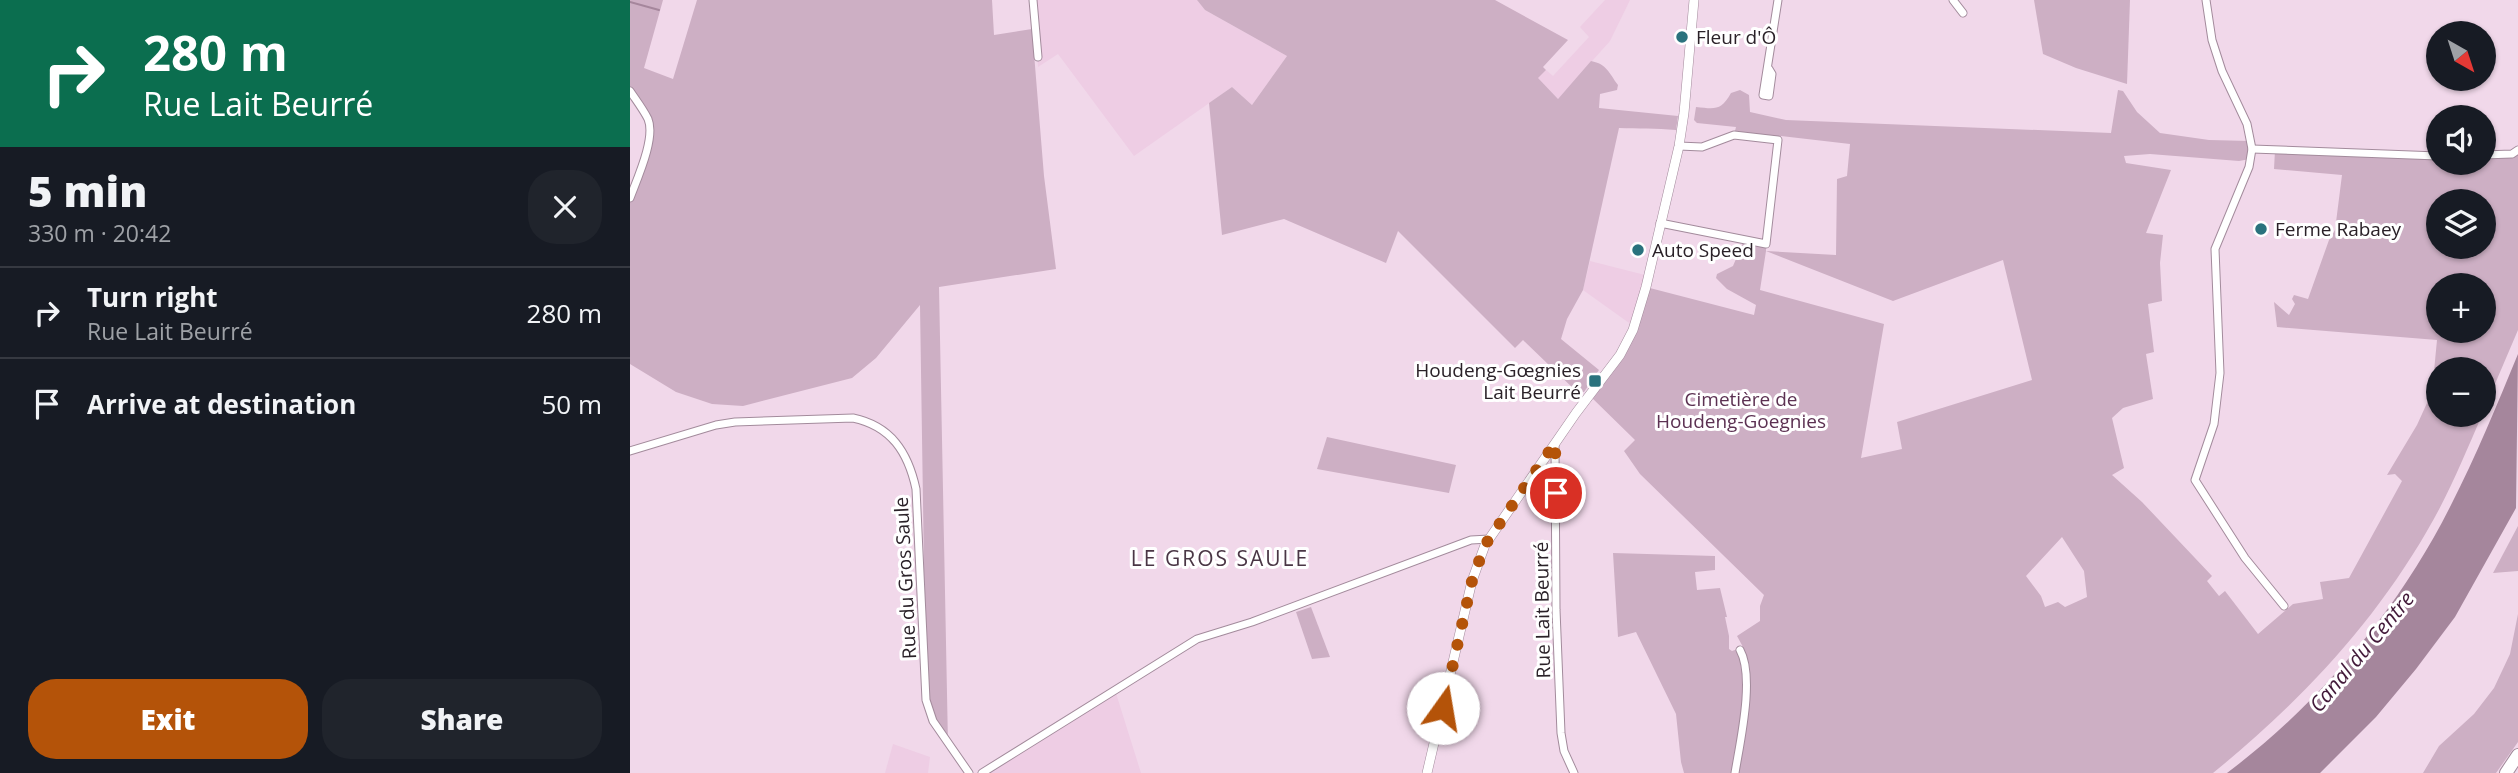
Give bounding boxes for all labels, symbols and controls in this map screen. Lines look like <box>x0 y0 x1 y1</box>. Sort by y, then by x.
text: 280 m <box>143 19 288 85</box>
north arrow <box>2426 21 2496 91</box>
map controls <box>2426 21 2496 427</box>
place label: Fleur d'Ô <box>1696 24 1776 50</box>
icon: right <box>28 28 119 119</box>
marker: Fleur d'Ô <box>1674 29 1690 45</box>
text: Rue Lait Beurré <box>143 82 373 125</box>
button: sound <box>2426 105 2496 175</box>
text: 5 min <box>28 162 147 219</box>
button: close <box>528 170 602 244</box>
button: layers <box>2426 189 2496 259</box>
place label: Ferme Rabaey <box>2275 216 2402 242</box>
text: 330 m · 20:42 <box>28 217 171 249</box>
marker: Ferme Rabaey <box>2253 221 2269 237</box>
place label: Auto Speed <box>1652 237 1754 263</box>
marker: Auto Speed <box>1630 242 1646 258</box>
button: + <box>2426 273 2496 343</box>
text: Turn right <box>87 279 218 315</box>
icon: right <box>28 294 66 332</box>
text: 280 m <box>527 295 602 331</box>
text: Rue Lait Beurré <box>87 315 253 347</box>
place label: Houdeng-Gœgnies Lait Beurré <box>1415 357 1581 405</box>
button: − <box>2426 357 2496 427</box>
marker: Houdeng-Gœgnies Lait Beurré <box>1587 373 1603 389</box>
icon: arrive <box>28 385 66 423</box>
text: Arrive at destination <box>87 386 356 422</box>
text: 50 m <box>541 386 602 422</box>
park label: Cimetière de Houdeng-Goegnies <box>1656 386 1826 434</box>
pin <box>1526 463 1586 523</box>
icon: arrive <box>1537 474 1575 512</box>
street label: Rue du Gros Saule <box>888 496 922 660</box>
street label: Rue Lait Beurré <box>1528 541 1556 679</box>
district label: LE GROS SAULE <box>1131 544 1309 572</box>
water label: Canal du Centre <box>2303 585 2420 718</box>
position arrow <box>1406 671 1480 745</box>
button: Exit <box>28 679 308 759</box>
button: Share <box>322 679 602 759</box>

